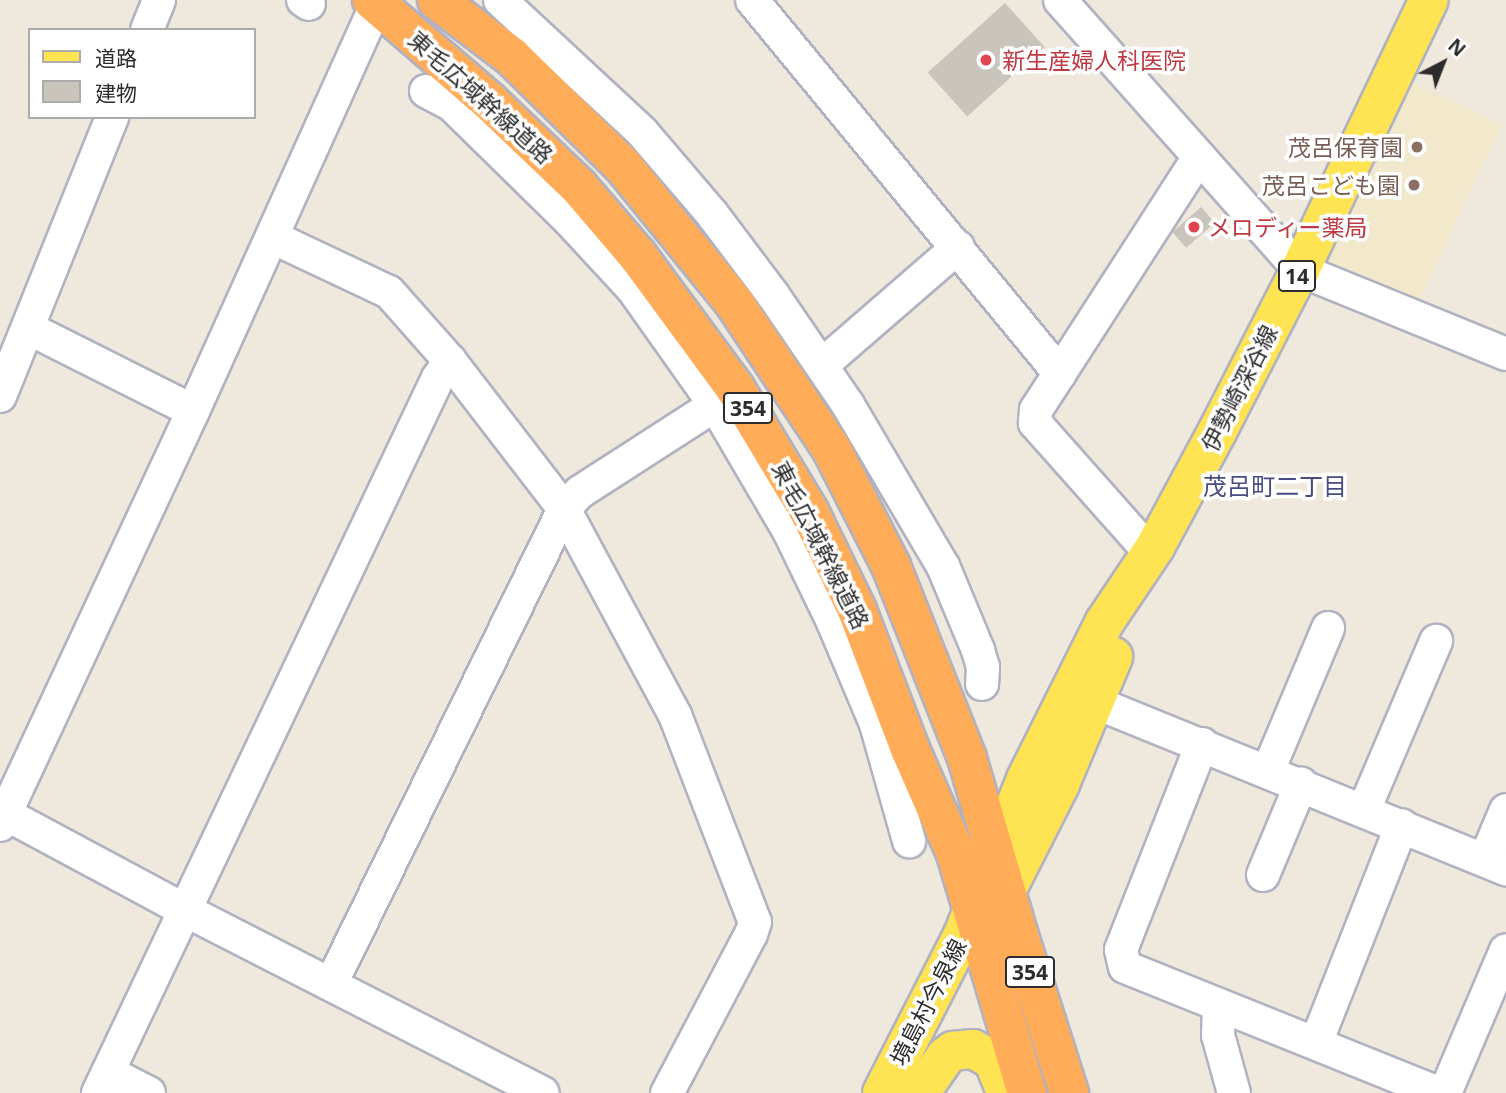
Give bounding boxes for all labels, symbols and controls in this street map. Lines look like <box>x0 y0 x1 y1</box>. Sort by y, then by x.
street label: 東毛広域幹線道路 <box>403 25 559 169</box>
legend <box>28 28 256 119</box>
north arrow <box>1408 28 1478 98</box>
text: N <box>1443 33 1471 62</box>
text: 道路 <box>95 44 137 72</box>
place label: 新生産婦人科医院 <box>1002 46 1186 74</box>
marker: 新生産婦人科医院 <box>976 50 996 70</box>
text: 建物 <box>95 79 137 107</box>
place label: 茂呂保育園 <box>1288 133 1403 161</box>
marker: 茂呂保育園 <box>1409 139 1425 155</box>
place label: 茂呂こども園 <box>1262 171 1400 199</box>
marker: 茂呂こども園 <box>1406 177 1422 193</box>
place label: メロディー薬局 <box>1208 213 1369 241</box>
marker: メロディー薬局 <box>1186 219 1202 235</box>
road number: 14 <box>1278 258 1316 294</box>
street label: 伊勢崎深谷線 <box>1195 320 1283 456</box>
road number: 354 <box>722 390 774 426</box>
street label: 東毛広域幹線道路 <box>767 457 875 633</box>
district label: 茂呂町二丁目 <box>1203 472 1347 500</box>
street label: 境島村今泉線 <box>884 934 972 1070</box>
road number: 354 <box>1004 954 1056 990</box>

